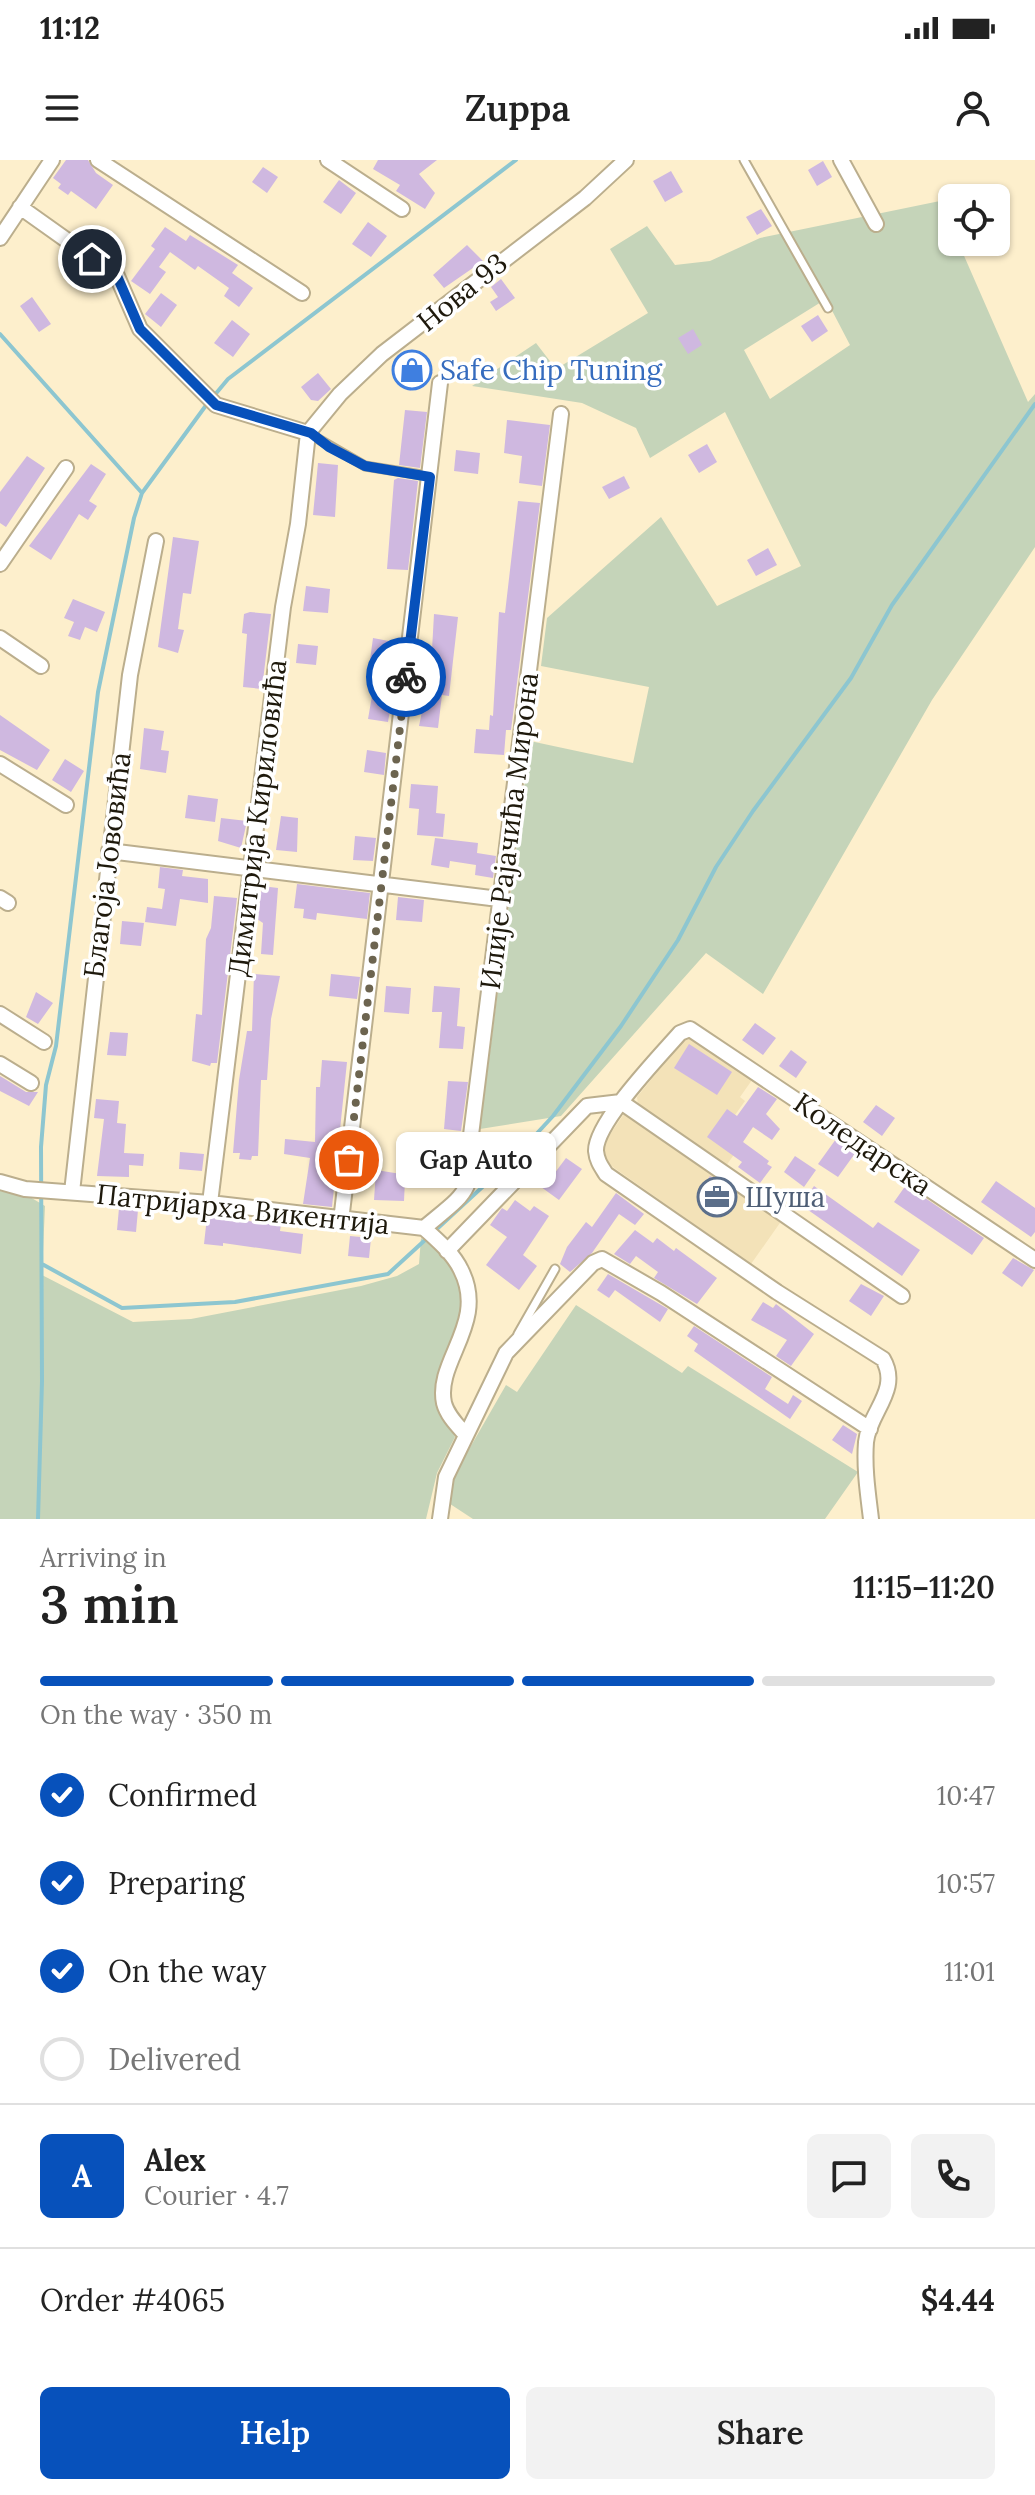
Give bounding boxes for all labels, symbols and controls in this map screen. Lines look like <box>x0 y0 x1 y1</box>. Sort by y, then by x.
text: 11:12 <box>40 9 100 47</box>
text: Zuppa <box>465 85 570 131</box>
icon: menu <box>40 86 84 130</box>
icon: person <box>951 86 995 130</box>
map controls <box>938 184 1010 256</box>
button: locate <box>938 184 1010 256</box>
pin <box>58 225 126 293</box>
icon: home <box>70 237 114 281</box>
street label: Нова 93 <box>410 245 514 339</box>
shop icon: Safe Chip Tuning <box>391 349 433 391</box>
place label: Safe Chip Tuning <box>440 352 663 388</box>
courier <box>366 637 446 717</box>
icon: bike <box>384 655 428 699</box>
street label: Димитрија Кириловића <box>220 657 294 979</box>
street label: Илије Рајачића Мирона <box>472 670 546 992</box>
street label: Благоја Јововића <box>75 750 139 980</box>
street label: Коледарска <box>787 1085 939 1203</box>
pin <box>315 1126 383 1194</box>
callout: Gap Auto <box>397 1132 557 1188</box>
icon: bag <box>327 1138 371 1182</box>
text: Gap Auto <box>419 1143 533 1176</box>
street label: Патријарха Викентија <box>95 1176 391 1242</box>
office icon: Шуша <box>696 1176 738 1218</box>
place label: Шуша <box>745 1179 825 1215</box>
text: Arriving in <box>40 1541 167 1574</box>
text: 11:15–11:20 <box>853 1568 995 1606</box>
text: 3 min <box>40 1571 179 1637</box>
text: On the way · 350 m <box>40 1698 272 1731</box>
icon: check <box>40 1773 84 1817</box>
text: Confirmed <box>108 1776 257 1814</box>
text: 10:47 <box>937 1779 995 1812</box>
icon: check <box>40 1861 84 1905</box>
text: Preparing <box>108 1864 245 1902</box>
text: 10:57 <box>937 1867 995 1900</box>
icon: check <box>40 1949 84 1993</box>
text: On the way <box>108 1952 266 1990</box>
text: 11:01 <box>944 1955 995 1988</box>
text: Delivered <box>108 2040 241 2078</box>
button: chat <box>807 2134 891 2218</box>
button: phone <box>911 2134 995 2218</box>
text: Alex <box>144 2141 206 2179</box>
text: A <box>72 2157 92 2195</box>
text: Courier · 4.7 <box>144 2179 289 2212</box>
text: Order #4065 <box>40 2281 225 2319</box>
text: $4.44 <box>921 2281 995 2319</box>
button: Help <box>40 2387 510 2479</box>
button: Share <box>526 2387 995 2479</box>

